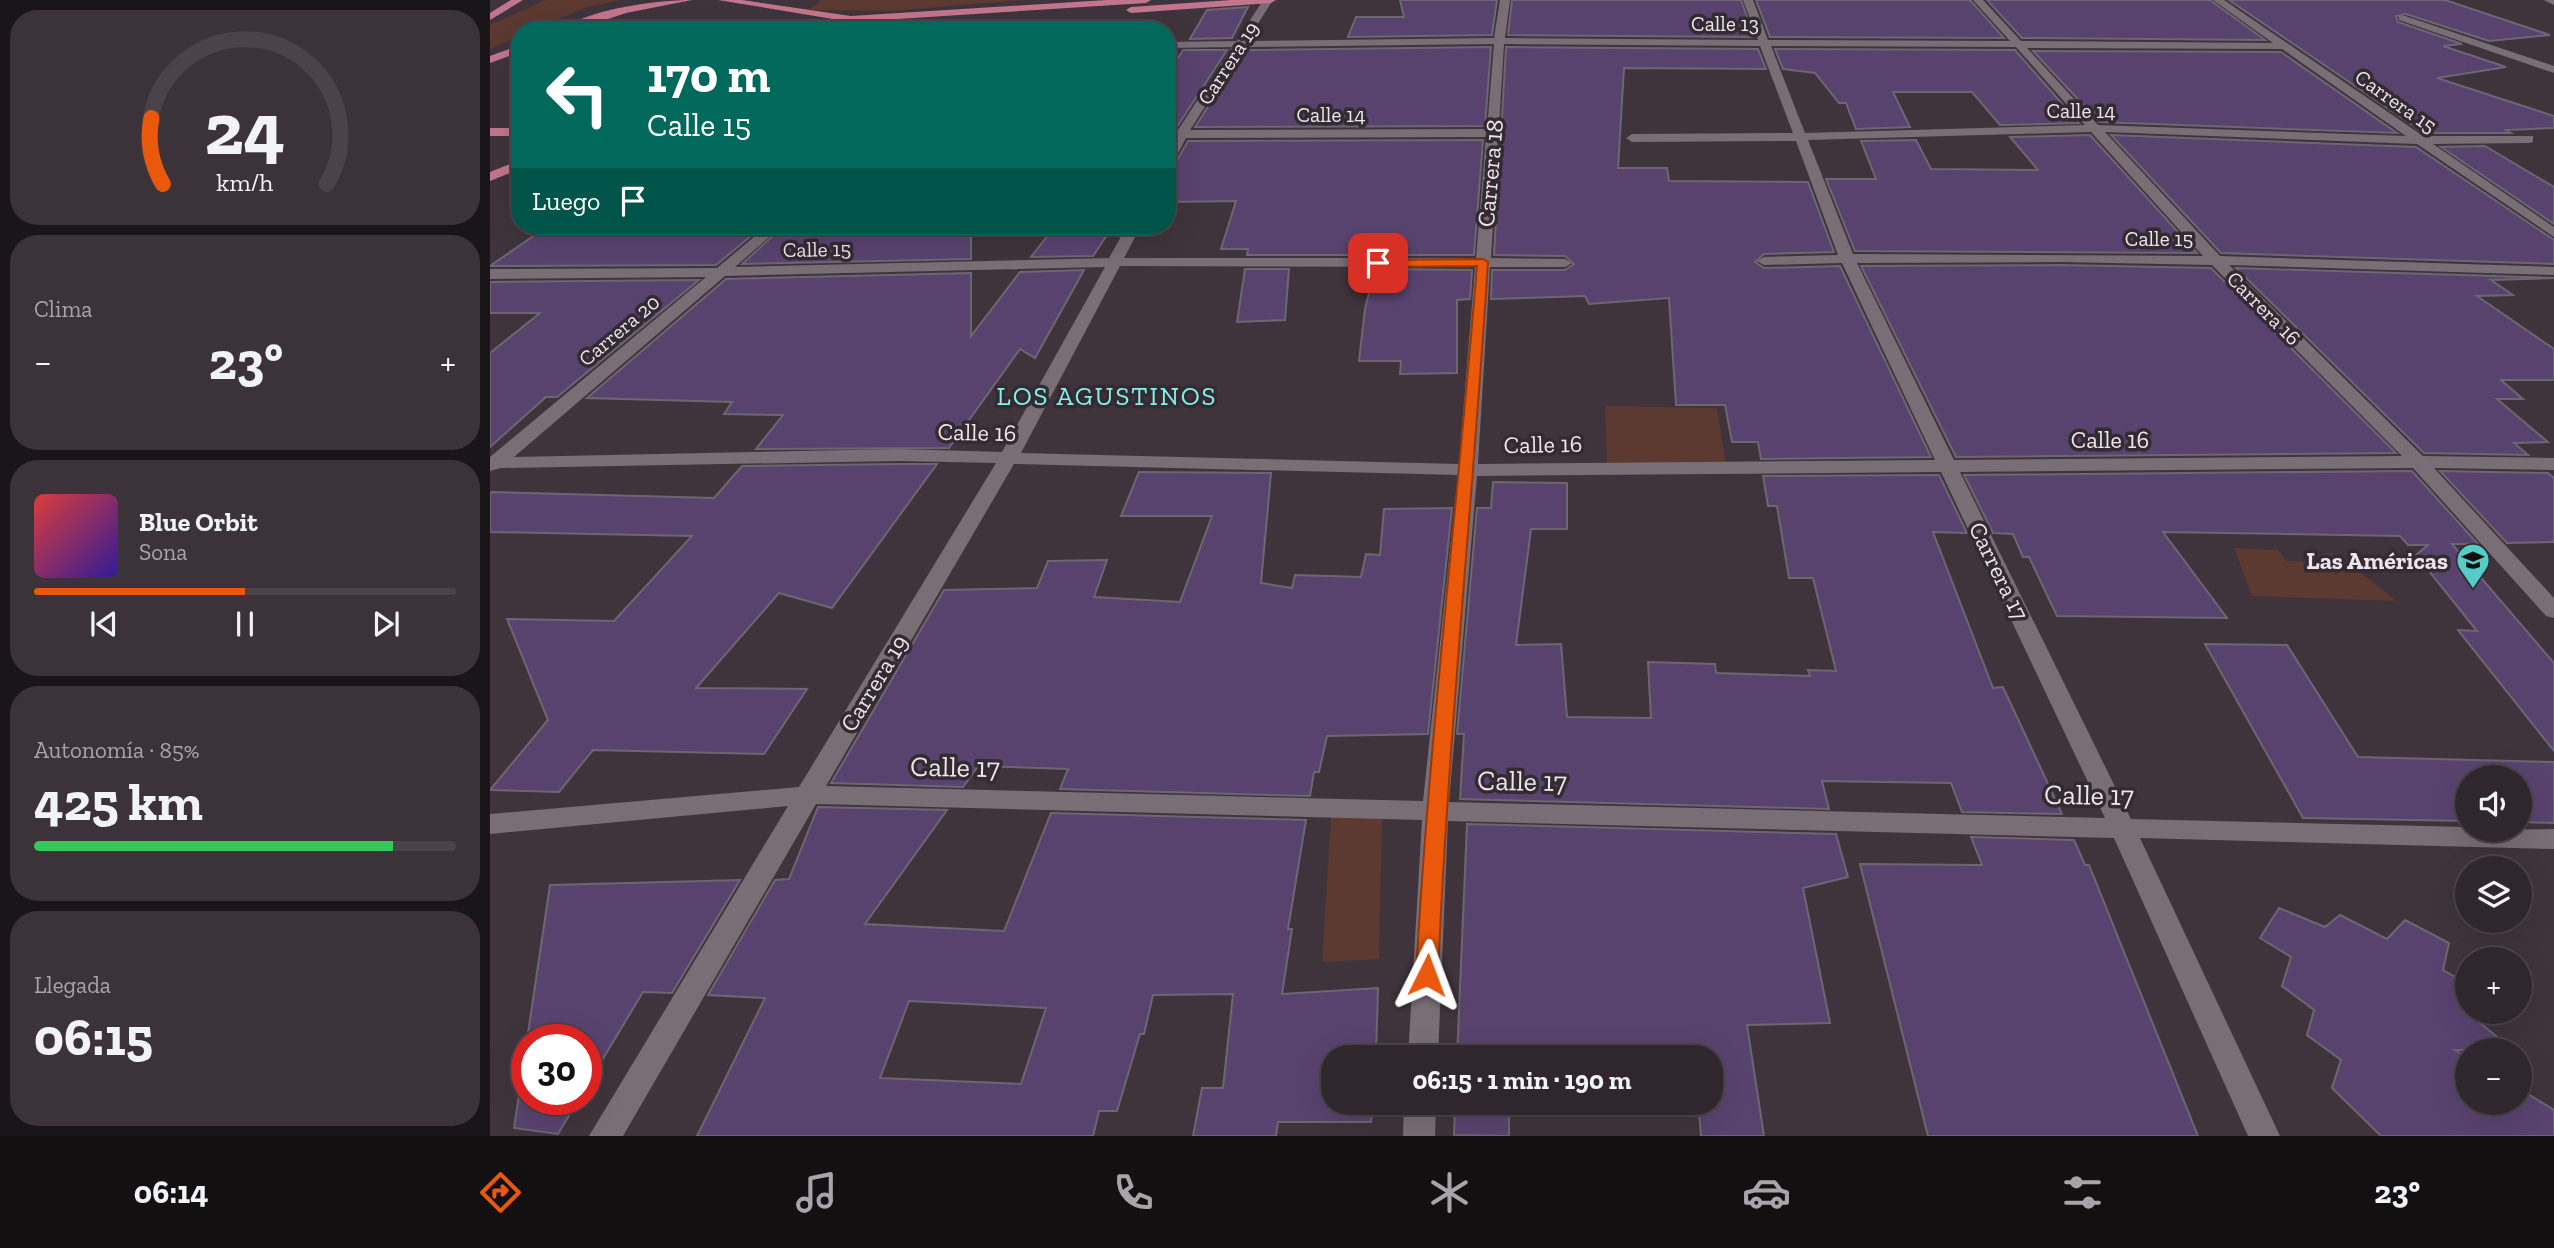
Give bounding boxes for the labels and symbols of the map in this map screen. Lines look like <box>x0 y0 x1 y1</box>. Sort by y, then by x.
street label: Calle 13 <box>1691 11 1759 36</box>
street label: Carrera 19 <box>1192 17 1264 109</box>
street label: Carrera 15 <box>2350 64 2442 138</box>
street label: Calle 14 <box>2047 98 2115 123</box>
street label: Calle 14 <box>1297 102 1365 127</box>
street label: Carrera 18 <box>1471 118 1509 228</box>
street label: Calle 15 <box>2125 226 2193 251</box>
pin <box>1348 233 1408 293</box>
street label: Calle 15 <box>783 236 851 262</box>
street label: Carrera 16 <box>2222 266 2306 350</box>
street label: Carrera 20 <box>573 289 665 371</box>
district label: LOS AGUSTINOS <box>997 380 1217 412</box>
street label: Calle 16 <box>937 417 1017 447</box>
street label: Calle 16 <box>2071 425 2149 454</box>
street label: Calle 16 <box>1503 429 1583 459</box>
street label: Carrera 17 <box>1963 517 2035 625</box>
school or university icon: Las Américas <box>2454 541 2492 590</box>
place label: Las Américas <box>2306 546 2448 575</box>
street label: Carrera 19 <box>834 629 914 737</box>
street label: Calle 17 <box>910 750 1000 784</box>
street label: Calle 17 <box>1477 764 1567 798</box>
street label: Calle 17 <box>2044 778 2134 812</box>
position arrow <box>1390 938 1464 1012</box>
speed limit sign: 30 <box>511 1024 602 1115</box>

